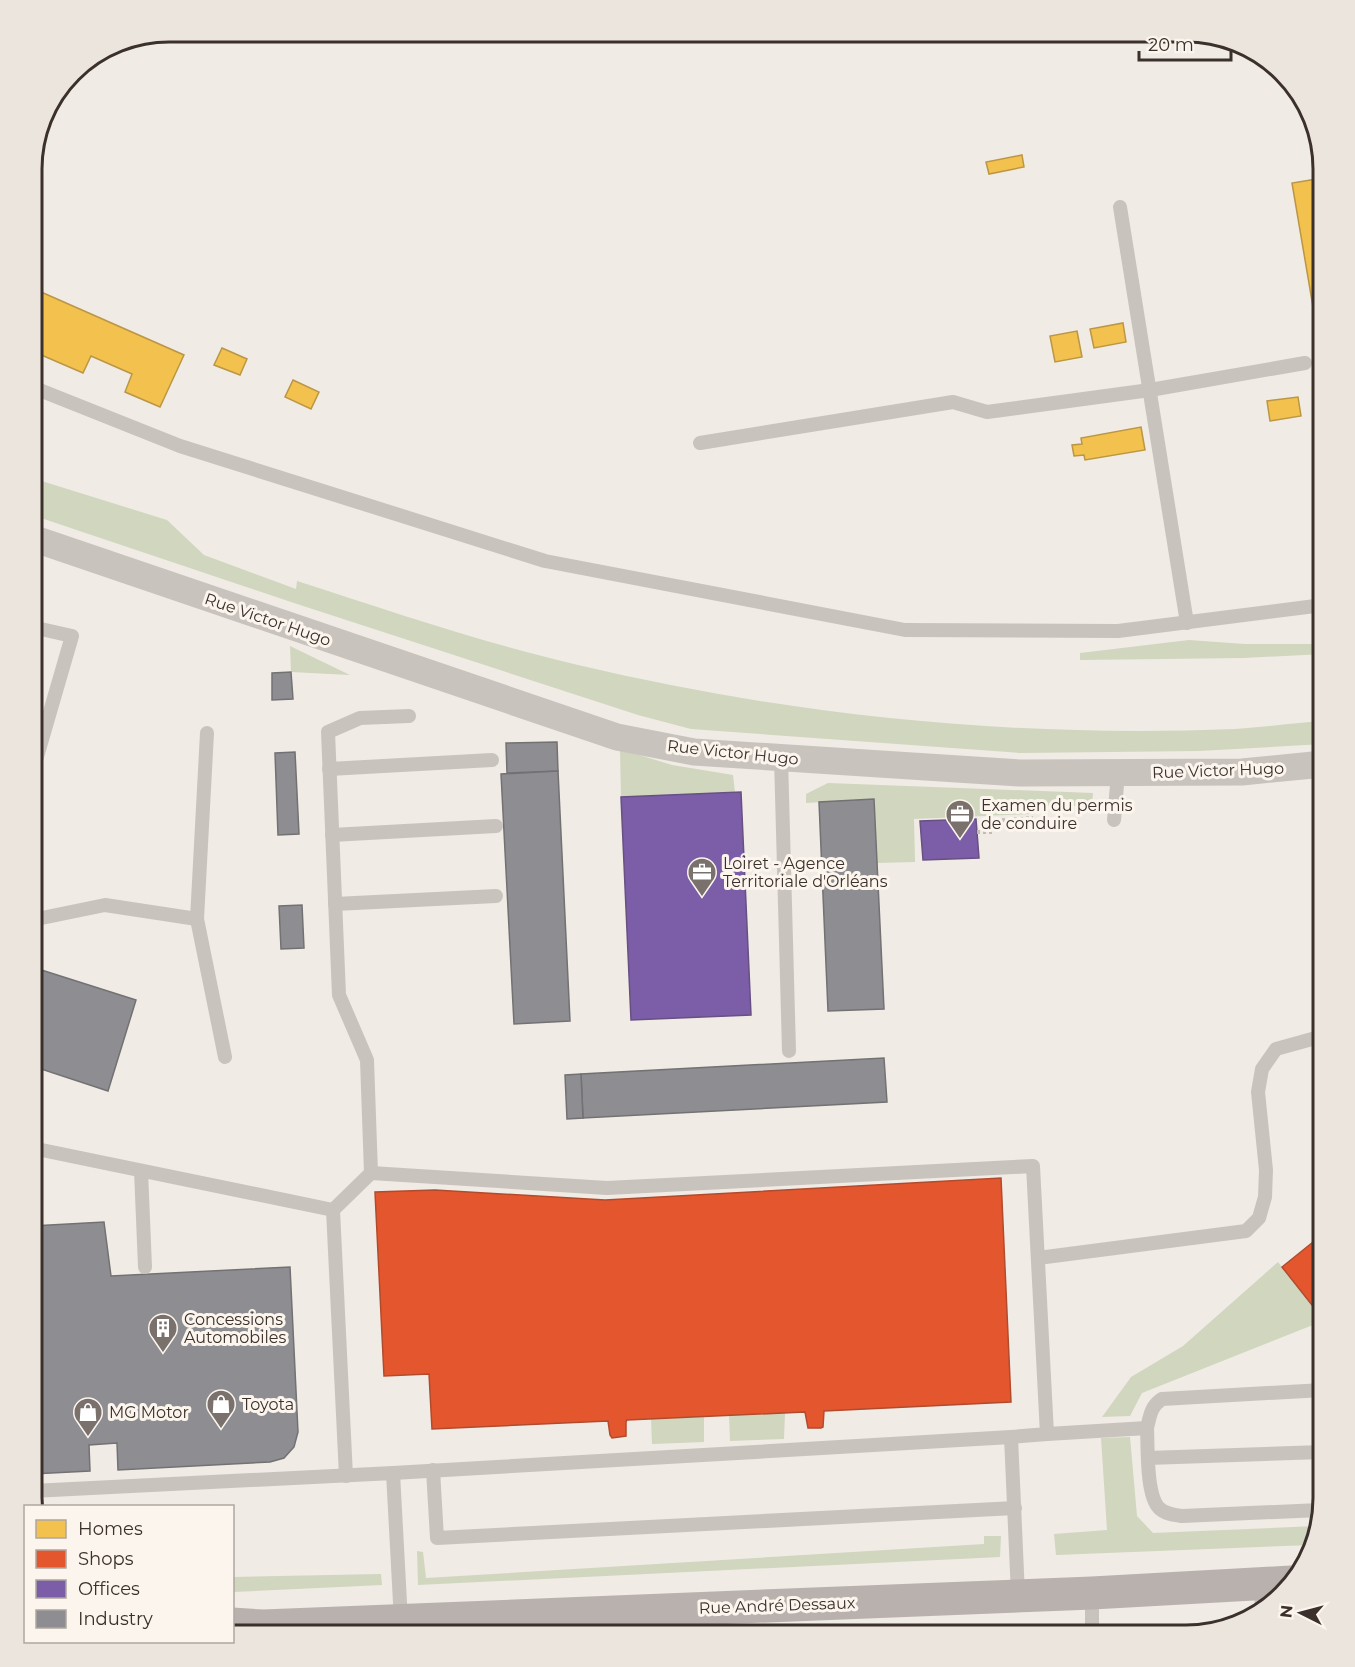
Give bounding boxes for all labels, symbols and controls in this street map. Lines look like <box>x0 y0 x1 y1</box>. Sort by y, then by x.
scale bar <box>1139 24 1230 62</box>
text: 20 m <box>1148 34 1194 56</box>
street label: Rue Victor Hugo <box>202 589 333 650</box>
street label: Rue Victor Hugo <box>666 736 800 769</box>
street label: Rue Victor Hugo <box>1152 759 1284 782</box>
place label: Examen du permis de conduire <box>981 796 1133 833</box>
office icon: Examen du permis de conduire <box>944 798 976 840</box>
place label: Loiret - Agence Territoriale d'Orléans <box>723 854 888 891</box>
office icon: Loiret - Agence Territoriale d'Orléans <box>686 856 718 898</box>
place label: Concessions Automobiles <box>184 1310 286 1347</box>
building icon: Concessions Automobiles <box>147 1312 179 1354</box>
shop icon: Toyota <box>205 1388 237 1430</box>
place label: Toyota <box>242 1395 294 1414</box>
shop icon: MG Motor <box>72 1396 104 1438</box>
place label: MG Motor <box>109 1403 189 1422</box>
legend <box>24 1505 234 1643</box>
text: Homes <box>78 1518 143 1540</box>
text: Shops <box>78 1548 134 1570</box>
text: Offices <box>78 1578 140 1600</box>
north arrow <box>1271 1583 1331 1643</box>
street label: Rue André Dessaux <box>698 1593 856 1618</box>
text: N <box>1276 1604 1297 1619</box>
text: Industry <box>78 1608 153 1630</box>

